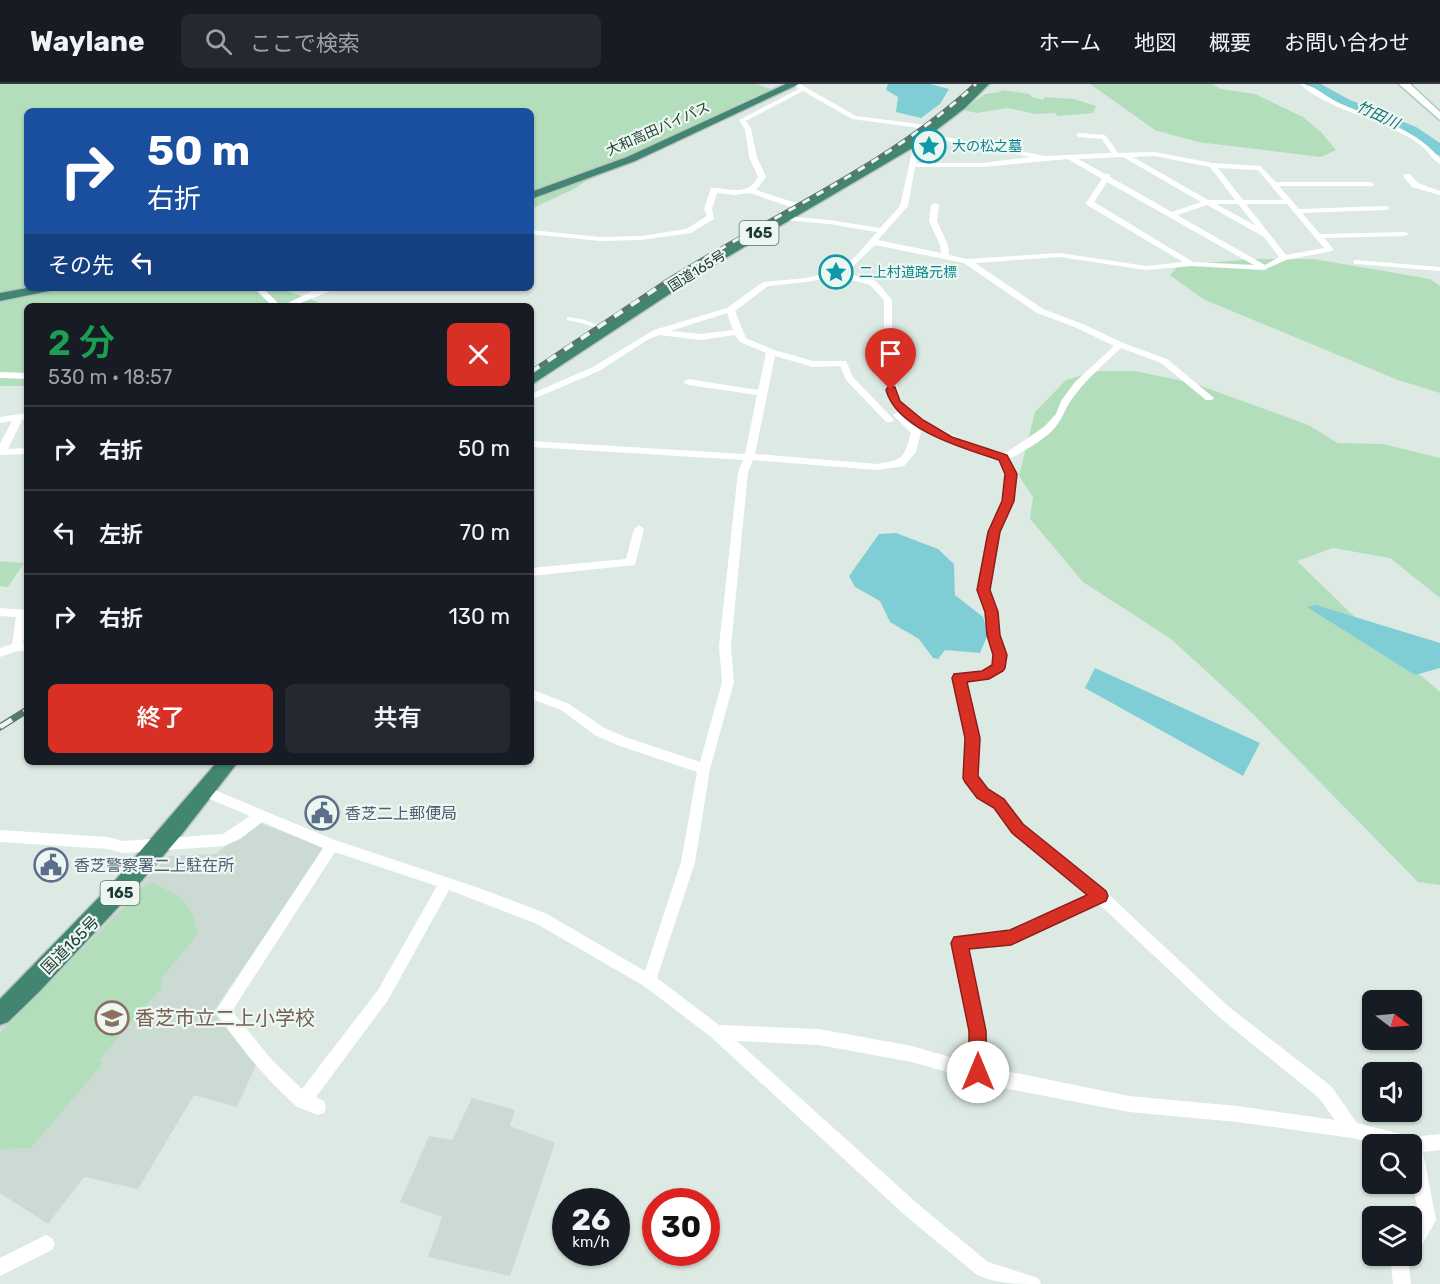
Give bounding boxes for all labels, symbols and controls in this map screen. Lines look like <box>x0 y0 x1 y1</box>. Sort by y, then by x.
search box <box>181 14 601 68</box>
text: Waylane <box>30 25 145 58</box>
icon: search <box>202 25 235 58</box>
text: ここで検索 <box>250 30 360 57</box>
text: ホーム <box>1039 30 1101 55</box>
text: 地図 <box>1134 30 1176 55</box>
text: 概要 <box>1209 30 1251 55</box>
text: お問い合わせ <box>1284 30 1410 55</box>
water label: 竹田川 <box>1354 97 1404 134</box>
street label: 大和高田バイパス <box>604 99 712 159</box>
text: 50 m <box>147 126 250 176</box>
place icon: 大の松之墓 <box>911 128 947 164</box>
icon: right <box>48 132 126 210</box>
place label: 大の松之墓 <box>952 138 1022 155</box>
text: 右折 <box>147 183 201 215</box>
road number: 165 <box>740 221 778 245</box>
icon: left <box>126 246 159 279</box>
street label: 国道165号 <box>665 247 729 295</box>
text: その先 <box>48 252 114 279</box>
place icon: 二上村道路元標 <box>818 254 854 290</box>
place label: 二上村道路元標 <box>859 264 957 281</box>
text: 2 分 <box>48 321 115 364</box>
button: close <box>447 323 510 386</box>
pin <box>865 328 916 390</box>
icon: arrive <box>874 337 907 370</box>
text: 530 m · 18:57 <box>48 365 172 389</box>
icon: right <box>48 432 81 465</box>
text: 50 m <box>458 435 510 462</box>
text: 右折 <box>99 437 143 464</box>
icon: left <box>48 516 81 549</box>
text: 70 m <box>460 519 510 546</box>
text: 左折 <box>99 521 143 548</box>
icon: right <box>48 600 81 633</box>
text: 130 m <box>448 603 510 630</box>
text: 右折 <box>99 605 143 632</box>
button: 終了 <box>48 684 273 753</box>
button: 共有 <box>285 684 510 753</box>
public building icon: 香芝二上郵便局 <box>304 795 340 831</box>
place label: 香芝二上郵便局 <box>345 804 457 823</box>
public building icon: 香芝警察署二上駐在所 <box>33 847 69 883</box>
place label: 香芝警察署二上駐在所 <box>74 856 234 875</box>
road number: 165 <box>100 881 140 905</box>
street label: 国道165号 <box>37 912 103 978</box>
north arrow <box>1362 990 1422 1050</box>
map controls <box>1362 990 1422 1266</box>
school or university icon: 香芝市立二上小学校 <box>94 1000 130 1036</box>
place label: 香芝市立二上小学校 <box>135 1006 315 1030</box>
position arrow <box>946 1040 1010 1104</box>
button: sound <box>1362 1062 1422 1122</box>
button: search <box>1362 1134 1422 1194</box>
speed limit sign: 30 <box>642 1188 720 1266</box>
text: 26 <box>571 1202 611 1238</box>
button: layers <box>1362 1206 1422 1266</box>
text: km/h <box>572 1233 610 1251</box>

